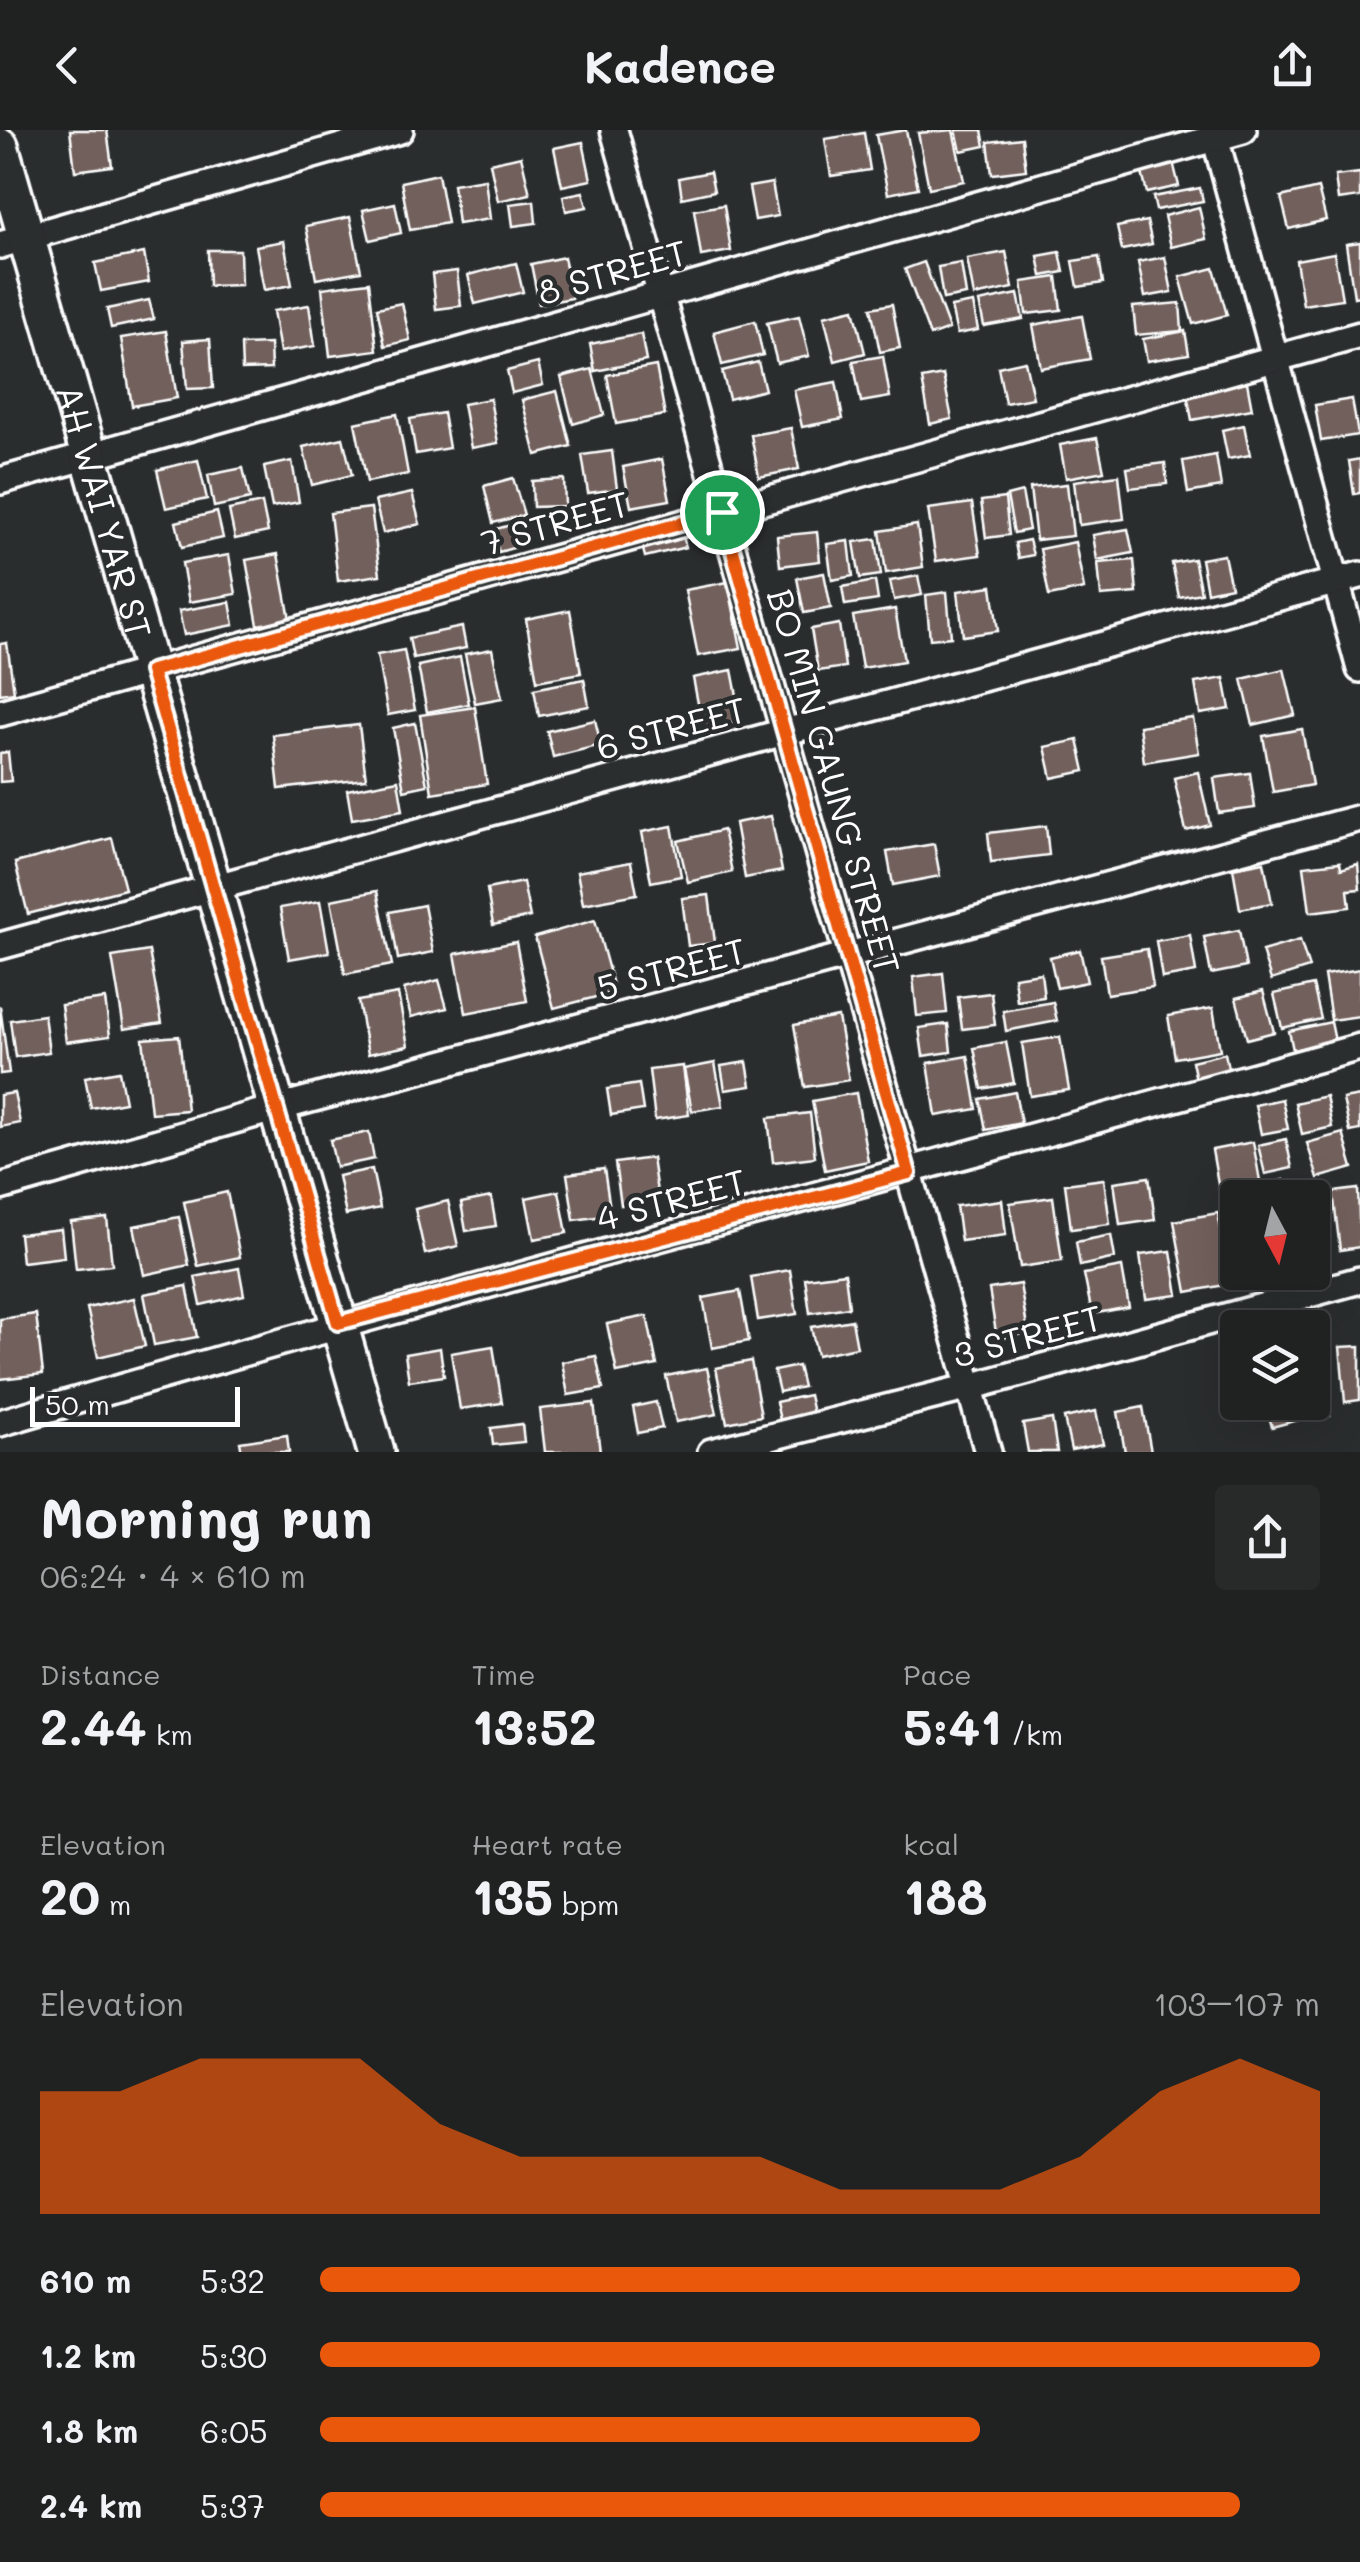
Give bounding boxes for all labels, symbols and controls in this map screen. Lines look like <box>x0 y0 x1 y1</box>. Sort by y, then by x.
text: Kadence <box>584 36 776 94</box>
icon: back <box>40 38 95 93</box>
icon: share <box>1265 38 1320 93</box>
street label: 8 STREET <box>532 228 692 314</box>
street label: AH WAI YAR ST <box>47 379 163 643</box>
pin <box>680 470 765 555</box>
street label: 7 STREET <box>476 479 634 565</box>
icon: arrive <box>695 485 750 540</box>
street label: BO MIN GAUNG STREET <box>758 583 912 979</box>
street label: 6 STREET <box>591 685 751 769</box>
street label: 5 STREET <box>591 926 751 1010</box>
street label: 4 STREET <box>591 1157 751 1241</box>
north arrow <box>1220 1180 1330 1290</box>
map controls <box>1220 1180 1330 1420</box>
street label: 3 STREET <box>947 1293 1107 1377</box>
button: layers <box>1220 1310 1330 1420</box>
scale bar <box>30 1382 240 1426</box>
text: 50 m <box>45 1386 110 1422</box>
text: Morning run <box>40 1480 373 1552</box>
button: share <box>1215 1485 1320 1590</box>
text: 06:24 · 4 × 610 m <box>40 1554 306 1596</box>
text: Distance <box>40 1656 161 1692</box>
text: Time <box>472 1656 535 1692</box>
text: Pace <box>903 1656 972 1692</box>
text: 2.44 <box>40 1692 147 1758</box>
text: 13:52 <box>472 1692 597 1758</box>
text: 5:41 <box>903 1692 1002 1758</box>
text: km <box>147 1716 193 1752</box>
text: /km <box>1002 1716 1063 1752</box>
text: Elevation <box>40 1826 166 1862</box>
text: Heart rate <box>472 1826 623 1862</box>
text: kcal <box>903 1826 959 1862</box>
text: 20 <box>40 1862 100 1928</box>
text: 135 <box>472 1862 553 1928</box>
text: 188 <box>903 1862 987 1928</box>
text: m <box>100 1886 131 1922</box>
text: bpm <box>553 1886 619 1922</box>
text: Elevation <box>40 1982 184 2024</box>
text: 103–107 m <box>1153 1982 1320 2024</box>
text: 610 m <box>40 2259 131 2301</box>
text: 5:32 <box>200 2259 265 2301</box>
text: 1.2 km <box>40 2334 136 2376</box>
text: 5:30 <box>200 2334 267 2376</box>
text: 1.8 km <box>40 2409 138 2451</box>
text: 6:05 <box>200 2409 268 2451</box>
text: 2.4 km <box>40 2484 142 2526</box>
text: 5:37 <box>200 2484 265 2526</box>

